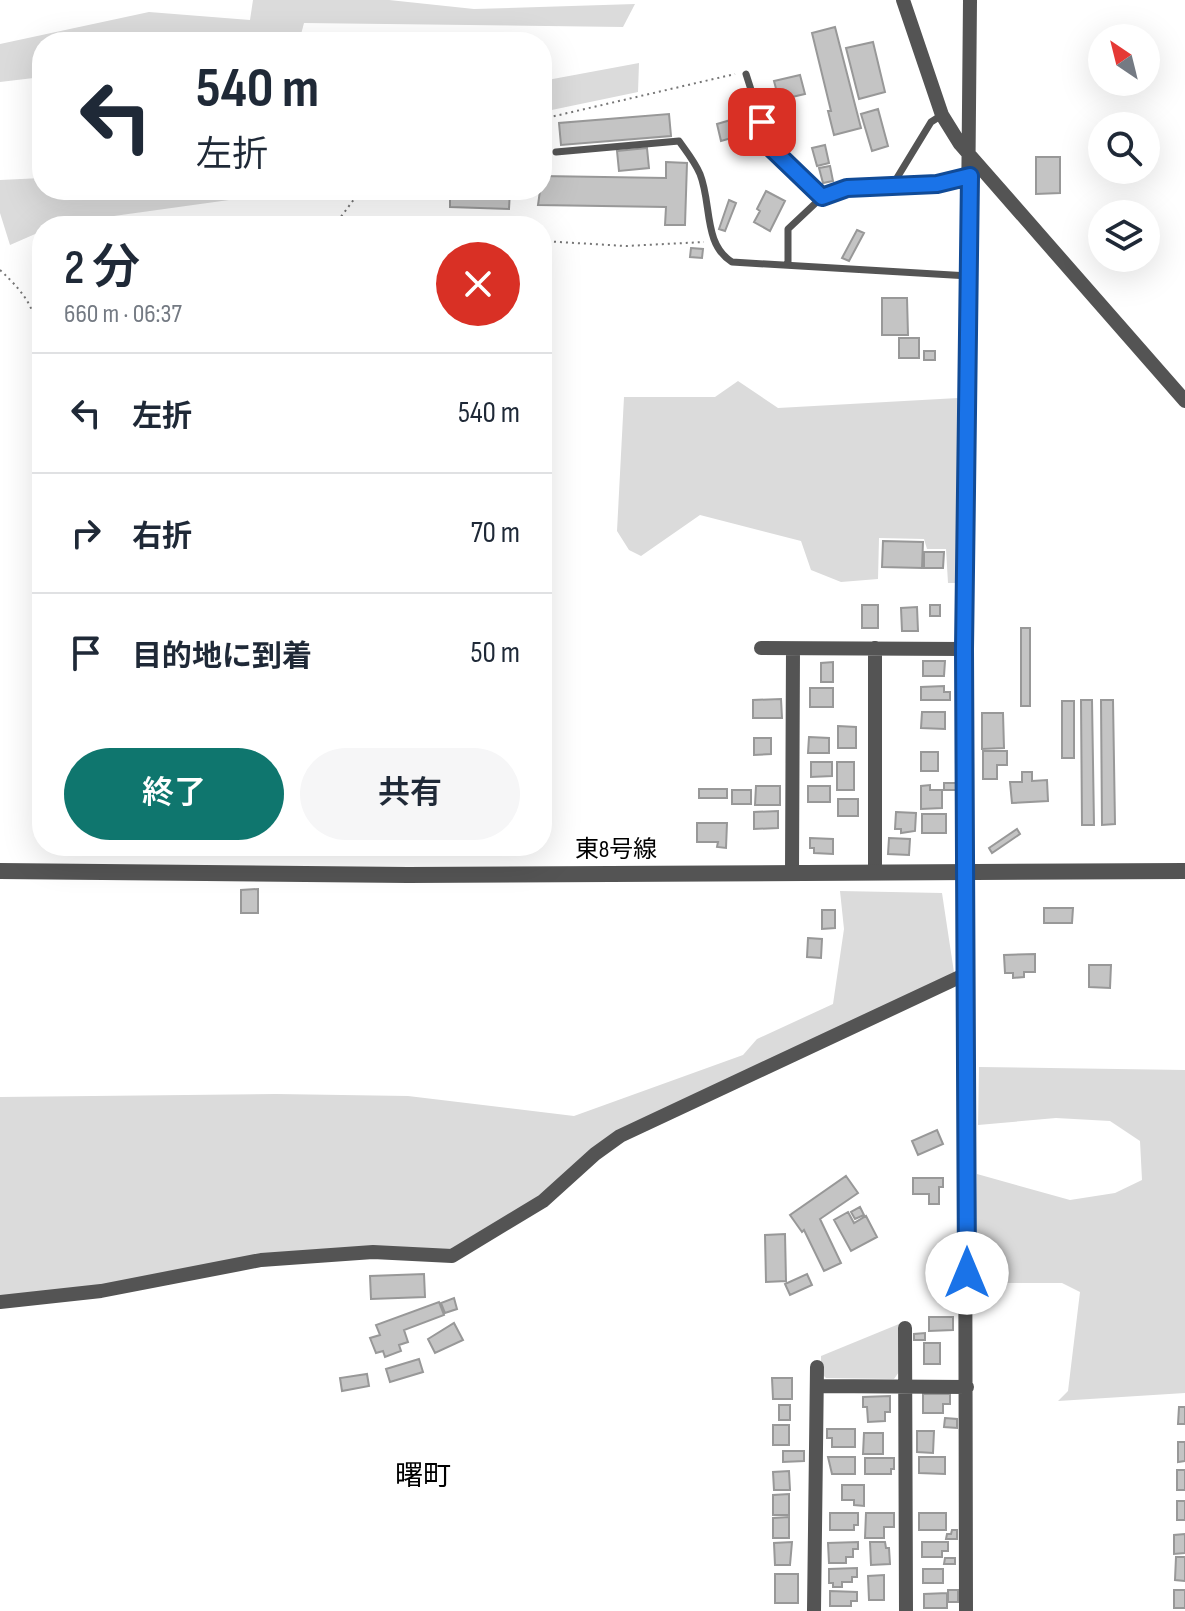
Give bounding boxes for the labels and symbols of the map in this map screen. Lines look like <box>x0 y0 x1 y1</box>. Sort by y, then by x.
north arrow <box>1088 24 1160 96</box>
pin <box>728 88 796 156</box>
street label: 東8号線 <box>575 835 657 864</box>
position arrow <box>925 1231 1009 1315</box>
district label: 曙町 <box>395 1460 451 1493</box>

